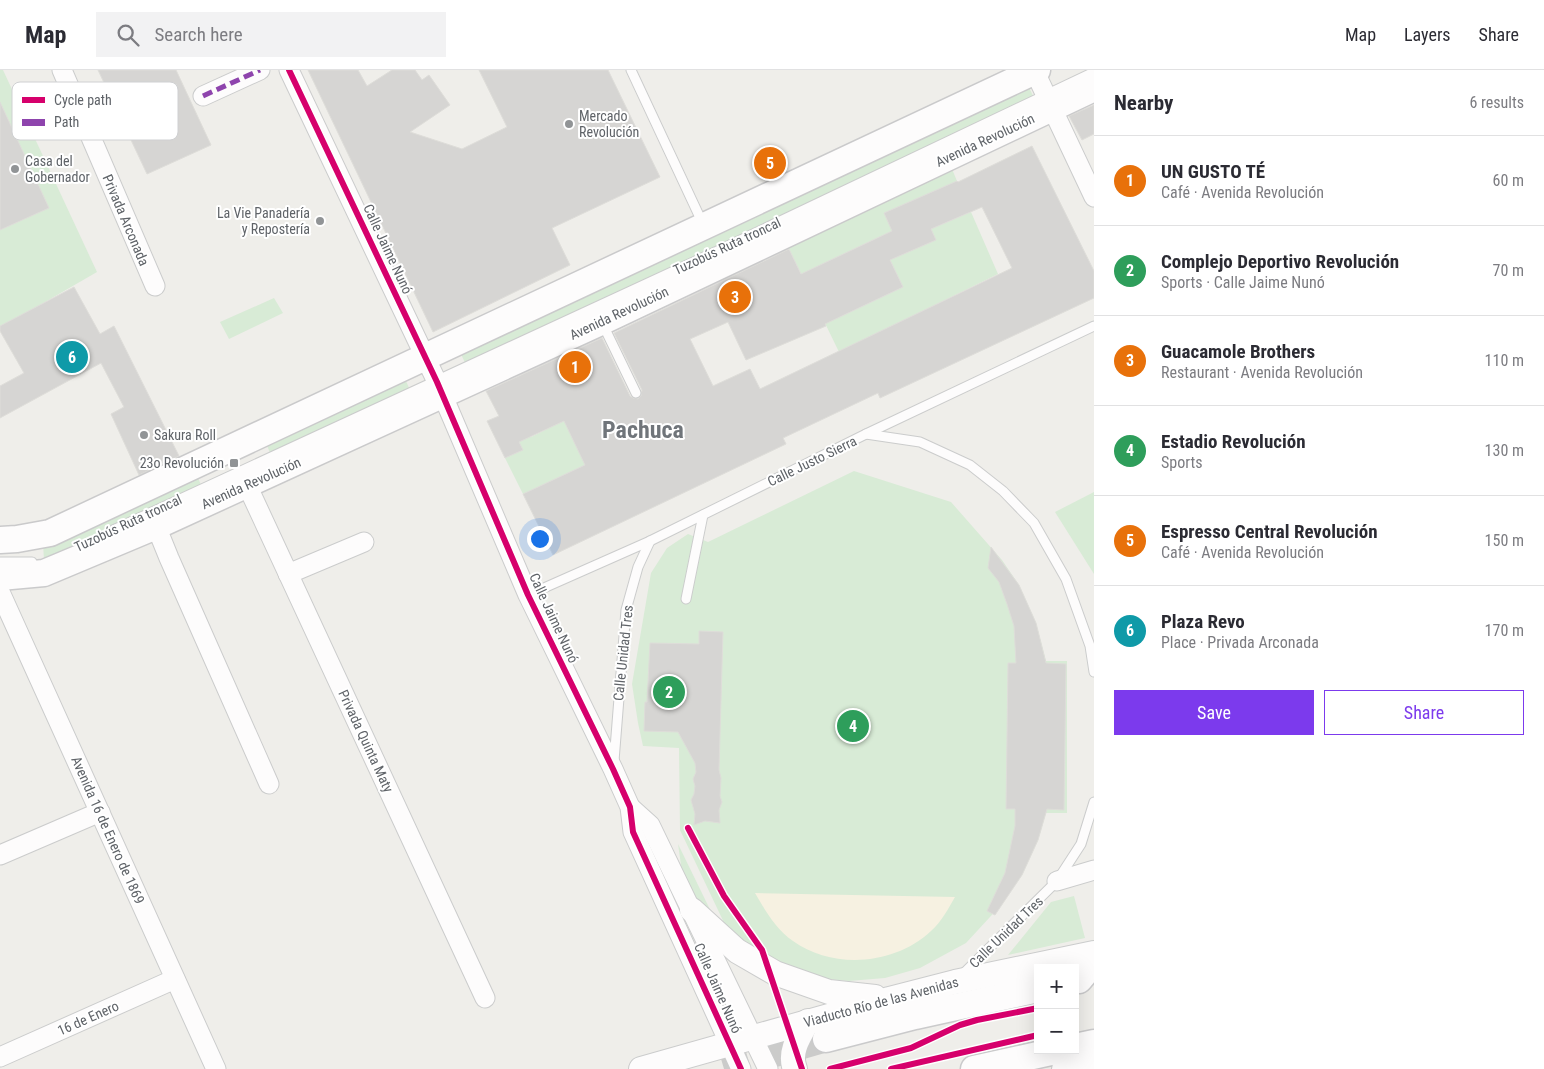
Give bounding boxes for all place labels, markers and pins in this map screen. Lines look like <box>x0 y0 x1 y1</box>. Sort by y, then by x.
place label: Mercado Revolución <box>579 108 639 140</box>
marker: Mercado Revolución <box>563 118 575 130</box>
pin: 5 <box>754 144 786 182</box>
place label: Casa del Gobernador <box>25 153 90 185</box>
marker: Casa del Gobernador <box>9 163 21 175</box>
place label: La Vie Panadería y Repostería <box>217 205 310 237</box>
marker: La Vie Panadería y Repostería <box>314 215 326 227</box>
pin: 3 <box>719 278 751 316</box>
pin: 6 <box>56 338 88 376</box>
pin: 1 <box>559 348 591 386</box>
place label: Sakura Roll <box>154 427 216 443</box>
marker: Sakura Roll <box>138 429 150 441</box>
place label: 23o Revolución <box>140 455 224 471</box>
marker: 23o Revolución <box>228 457 240 469</box>
pin: 2 <box>653 673 685 711</box>
pin: 4 <box>837 707 869 745</box>

